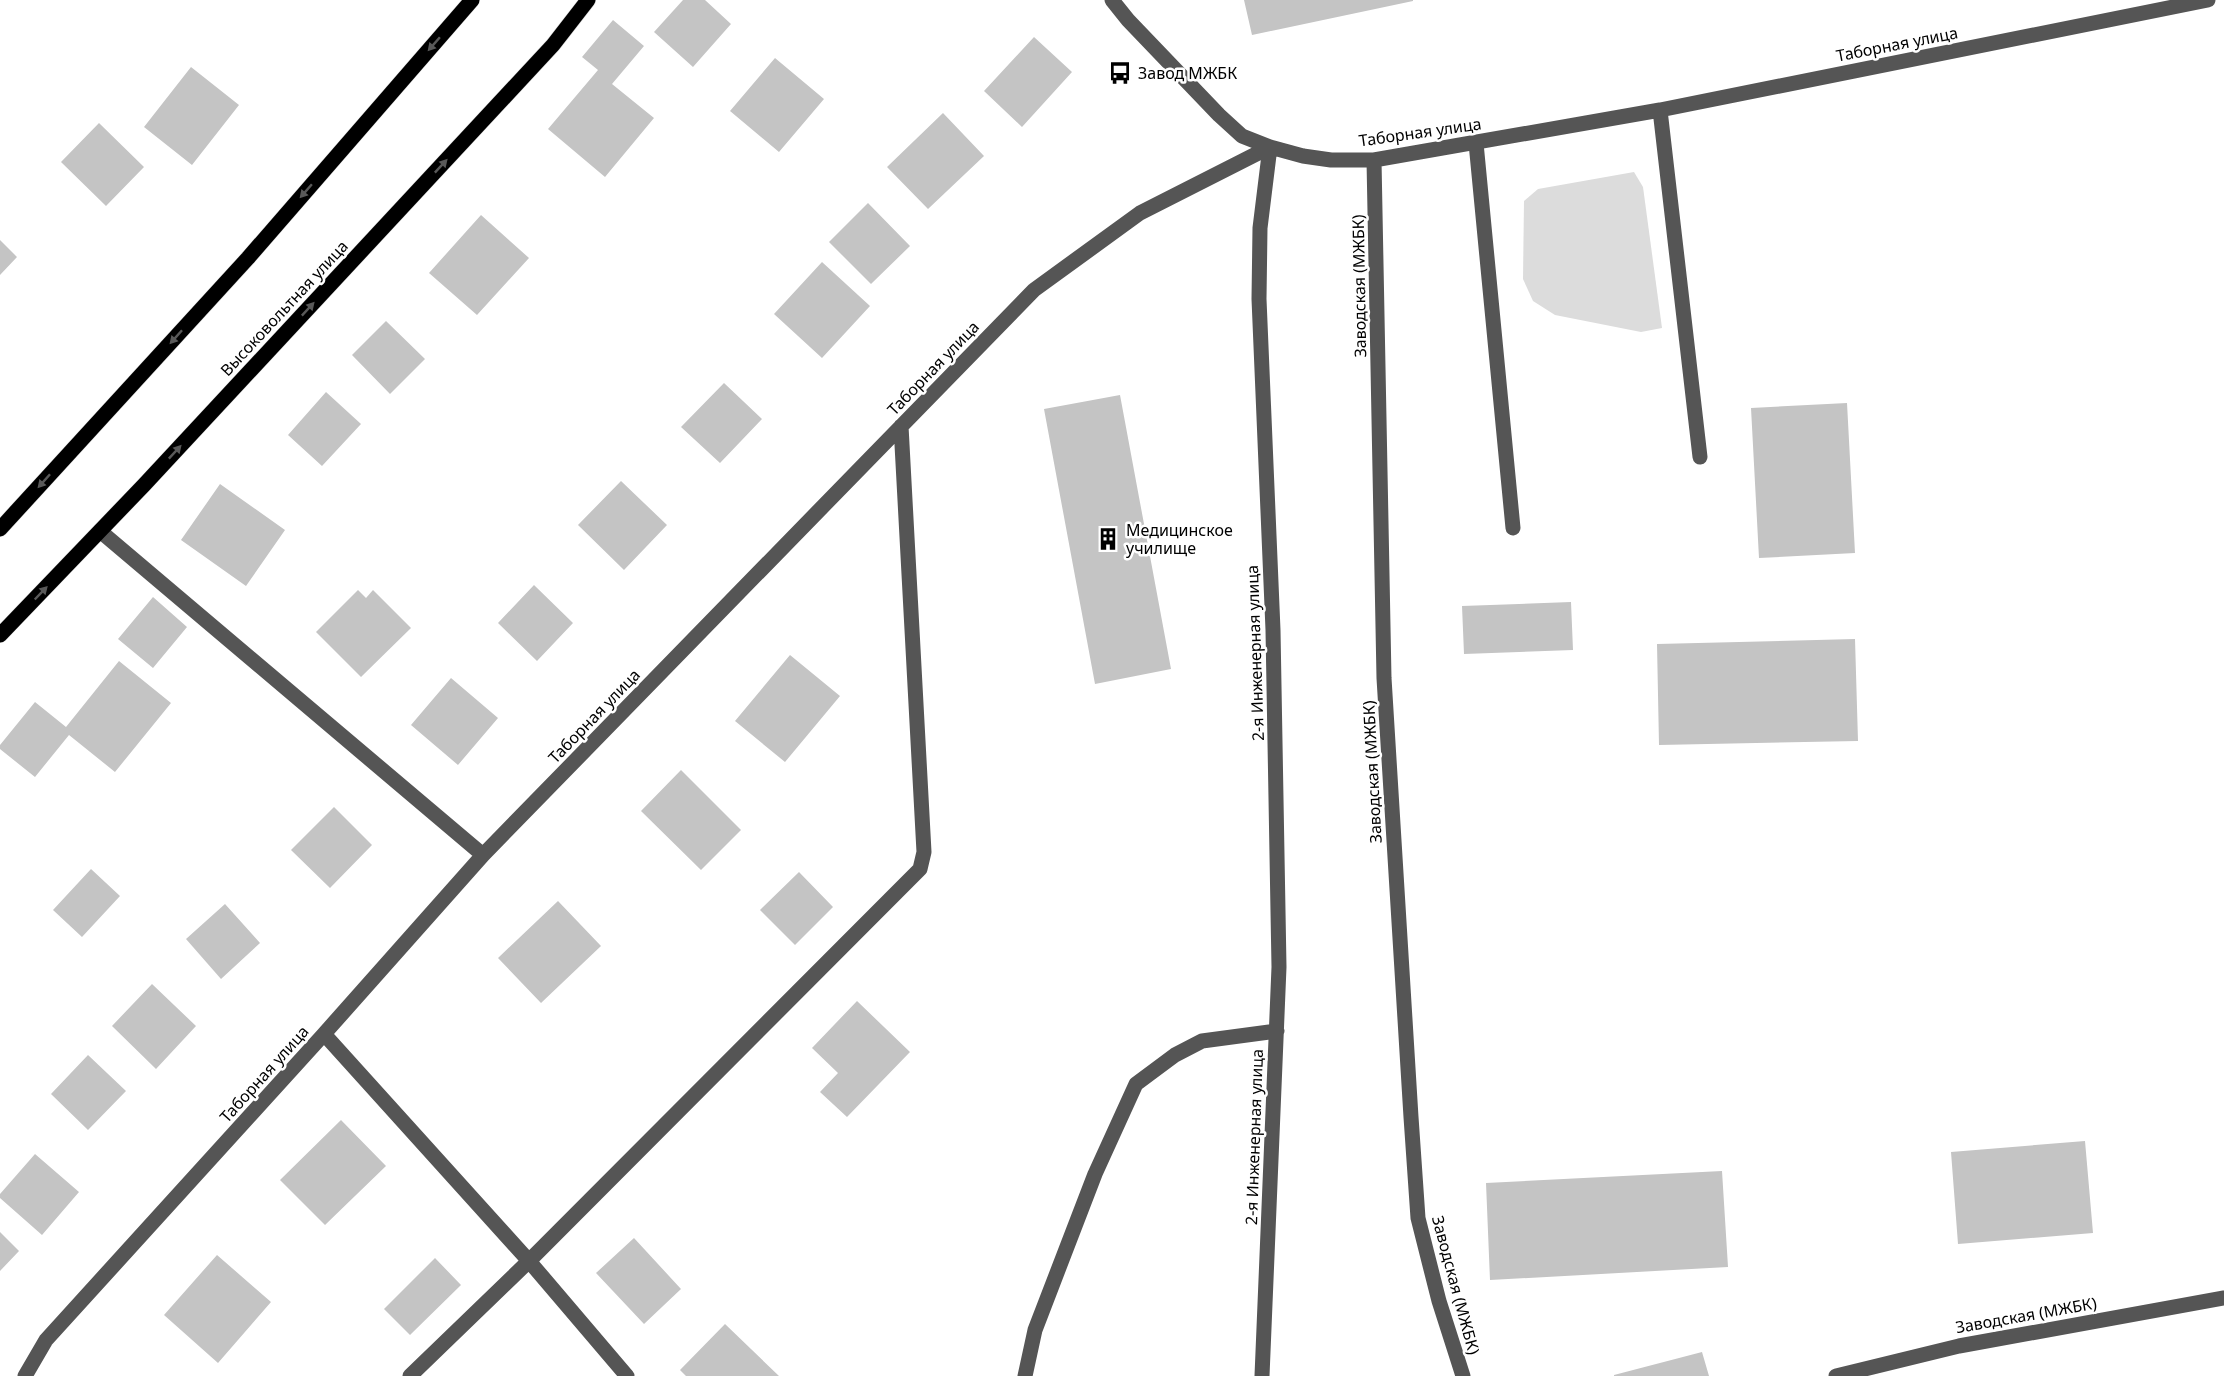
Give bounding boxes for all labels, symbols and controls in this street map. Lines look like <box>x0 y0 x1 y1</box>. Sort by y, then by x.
street label: Таборная улица <box>1834 21 1960 67</box>
one-way arrow <box>427 36 440 52</box>
bus stop icon: Завод МЖБК <box>1107 60 1133 86</box>
place label: Завод МЖБК <box>1138 62 1237 84</box>
street label: Таборная улица <box>1357 113 1483 151</box>
one-way arrow <box>434 159 447 174</box>
one-way arrow <box>299 184 313 199</box>
street label: Заводская (МЖБК) <box>1347 214 1371 358</box>
street label: Высоковольтная улица <box>215 235 353 381</box>
one-way arrow <box>301 302 314 317</box>
street label: Таборная улица <box>882 316 984 420</box>
one-way arrow <box>170 329 183 344</box>
one-way arrow <box>168 445 181 460</box>
one-way arrow <box>38 473 51 488</box>
place label: Медицинское училище <box>1126 519 1233 559</box>
building icon: Медицинское училище <box>1095 526 1121 552</box>
street label: 2-я Инженерная улица <box>1241 565 1269 741</box>
one-way arrow <box>33 586 47 600</box>
street label: Таборная улица <box>543 664 645 768</box>
street label: Заводская (МЖБК) <box>1357 700 1387 844</box>
street label: Таборная улица <box>215 1021 313 1127</box>
street label: 2-я Инженерная улица <box>1240 1049 1268 1225</box>
street label: Заводская (МЖБК) <box>1427 1213 1485 1357</box>
street label: Заводская (МЖБК) <box>1954 1292 2099 1338</box>

